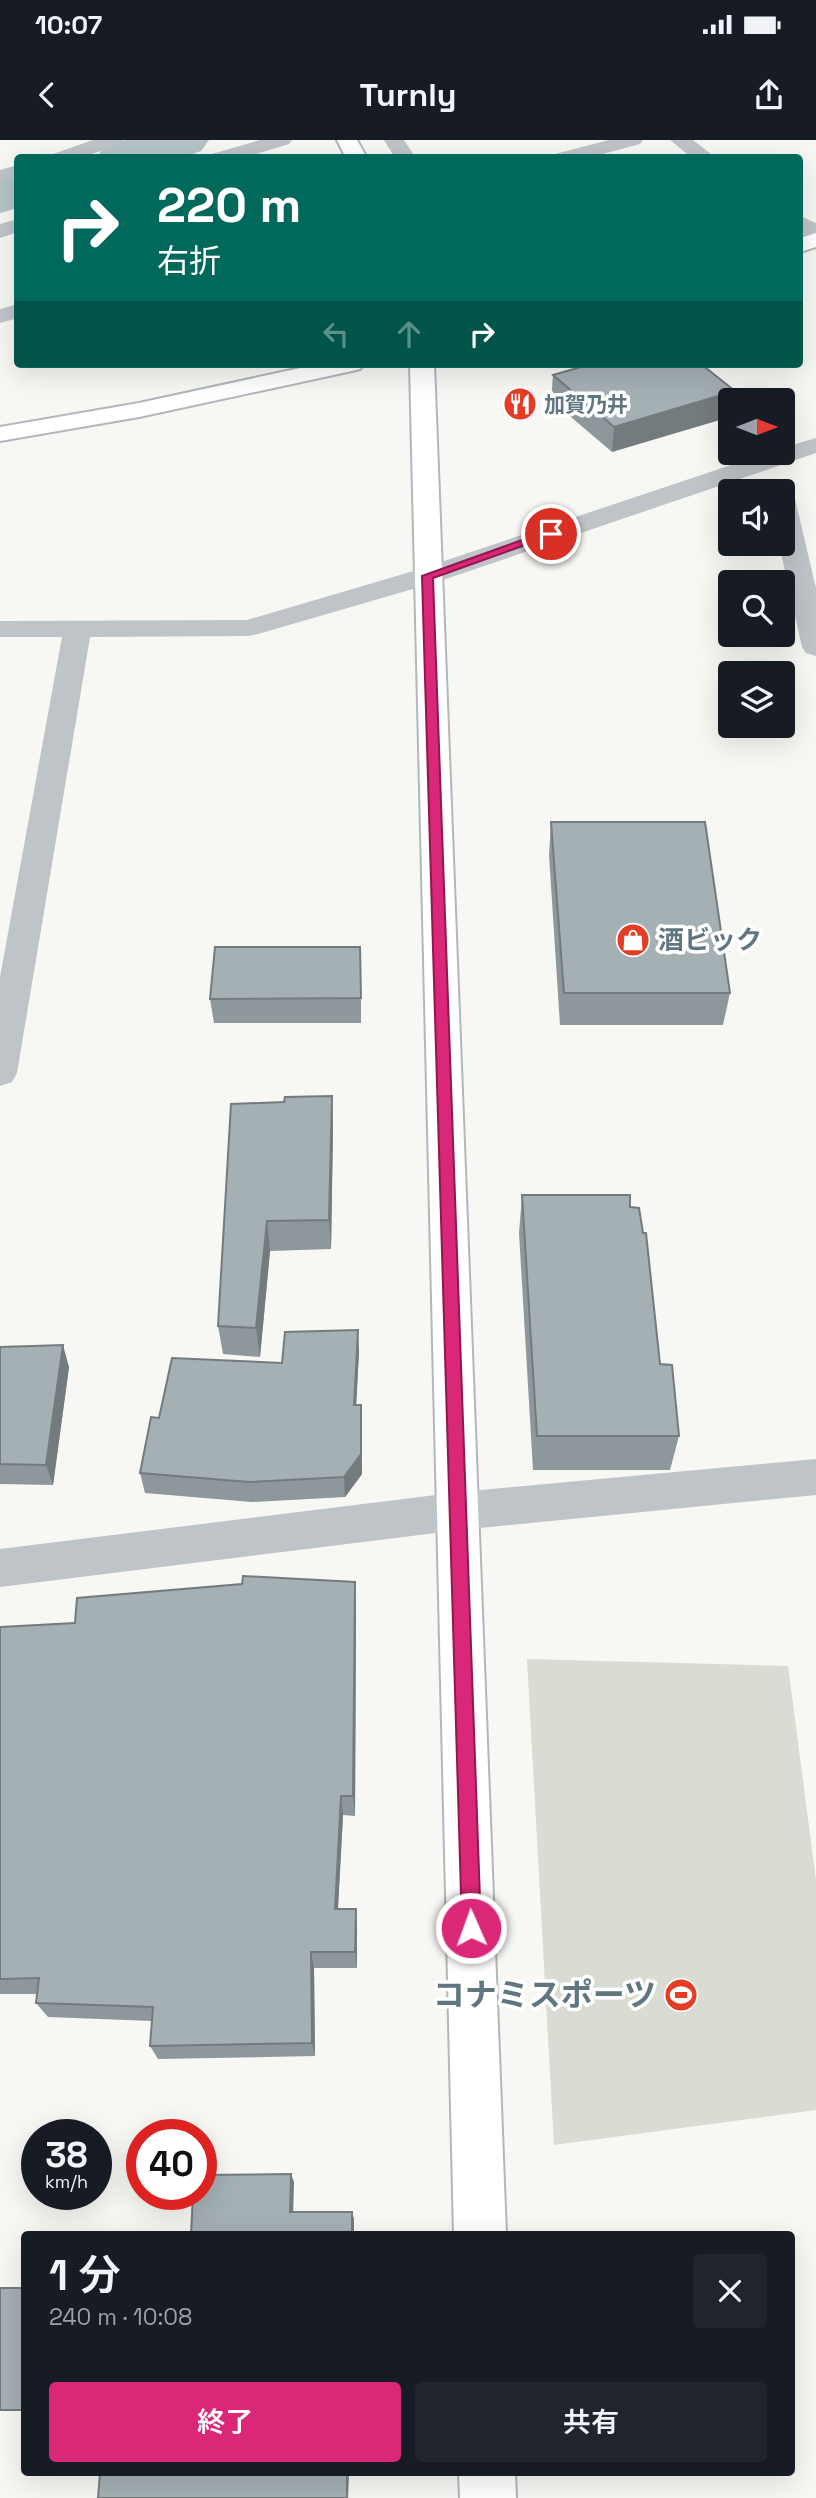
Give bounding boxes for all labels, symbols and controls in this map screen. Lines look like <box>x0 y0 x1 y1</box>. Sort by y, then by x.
text: 10:07 <box>35 8 102 42</box>
text: Turnly <box>360 75 456 115</box>
icon: back <box>28 76 66 114</box>
icon: share <box>750 76 788 114</box>
text: 220 m <box>157 174 301 236</box>
icon: right <box>42 182 133 273</box>
text: 右折 <box>157 241 221 281</box>
icon: left <box>317 315 355 353</box>
icon: ahead <box>390 315 428 353</box>
icon: right <box>463 315 501 353</box>
restaurant icon: 加賀乃井 <box>501 385 539 423</box>
north arrow <box>718 388 794 466</box>
map controls <box>718 388 795 738</box>
place label: 加賀乃井 <box>544 391 628 418</box>
button: sound <box>718 479 795 556</box>
pin <box>521 504 581 564</box>
icon: arrive <box>532 515 570 553</box>
button: search <box>718 570 795 647</box>
button: layers <box>718 661 795 738</box>
shop icon: 酒ビック <box>614 921 652 959</box>
place label: 酒ビック <box>658 923 762 957</box>
position arrow <box>434 1891 508 1965</box>
place label: コナミスポーツ <box>433 1975 656 2015</box>
sports icon: コナミスポーツ <box>662 1976 700 2014</box>
speed limit sign: 40 <box>126 2119 217 2210</box>
text: 38 <box>45 2133 88 2177</box>
text: km/h <box>45 2170 88 2193</box>
text: 1 分 <box>49 2249 121 2302</box>
button: close <box>693 2254 767 2328</box>
text: 240 m · 10:08 <box>49 2302 192 2332</box>
button: 終了 <box>49 2382 401 2462</box>
button: 共有 <box>415 2382 767 2462</box>

